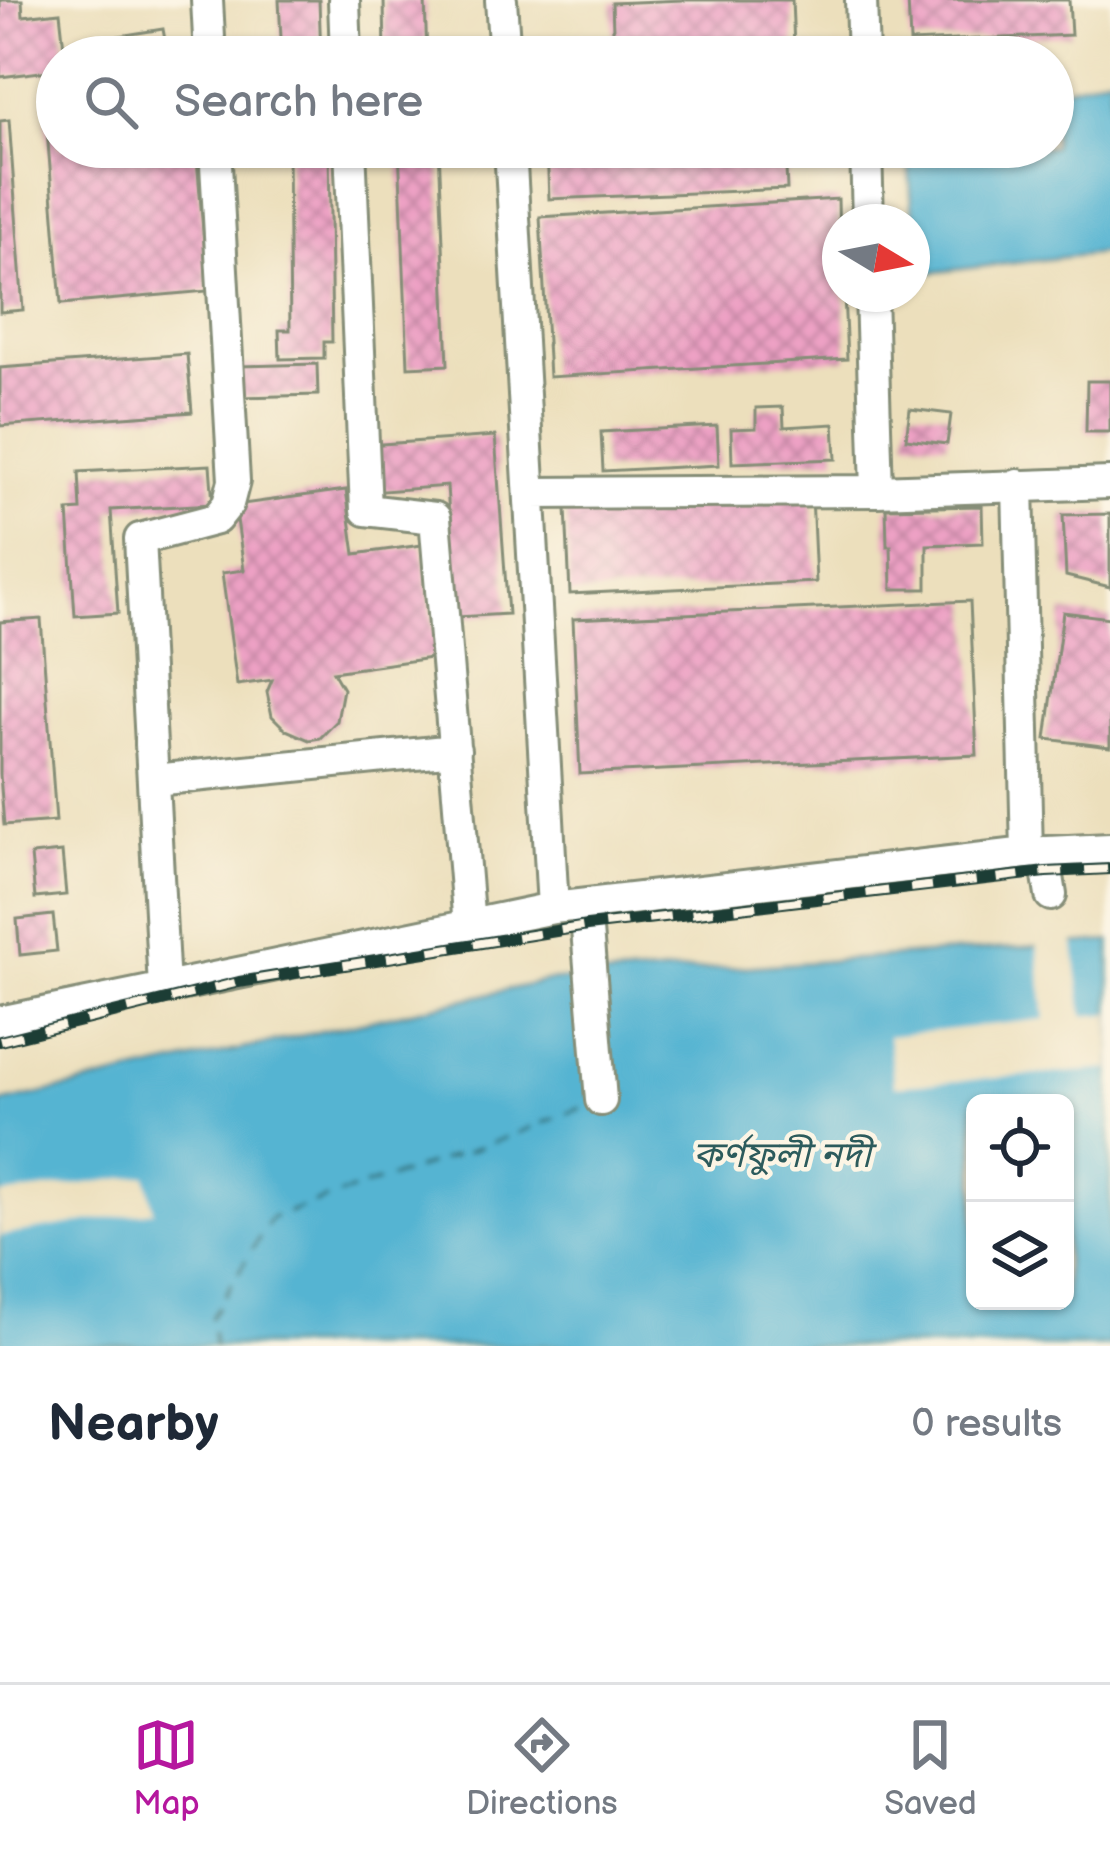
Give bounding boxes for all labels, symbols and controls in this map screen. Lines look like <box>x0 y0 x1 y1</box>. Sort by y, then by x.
search box <box>36 36 1074 168</box>
icon: search <box>78 69 144 135</box>
text: Search here <box>174 75 423 130</box>
north arrow <box>822 204 930 312</box>
map controls <box>966 1094 1074 1310</box>
button: locate <box>966 1094 1074 1202</box>
water label: কর্ণফুলী নদী <box>693 1133 877 1178</box>
button: layers <box>966 1202 1074 1310</box>
text: Nearby <box>48 1394 219 1455</box>
text: 0 results <box>911 1401 1062 1448</box>
tab: Map <box>133 1712 200 1824</box>
tab: Directions <box>466 1712 618 1824</box>
tab: Saved <box>884 1712 977 1824</box>

